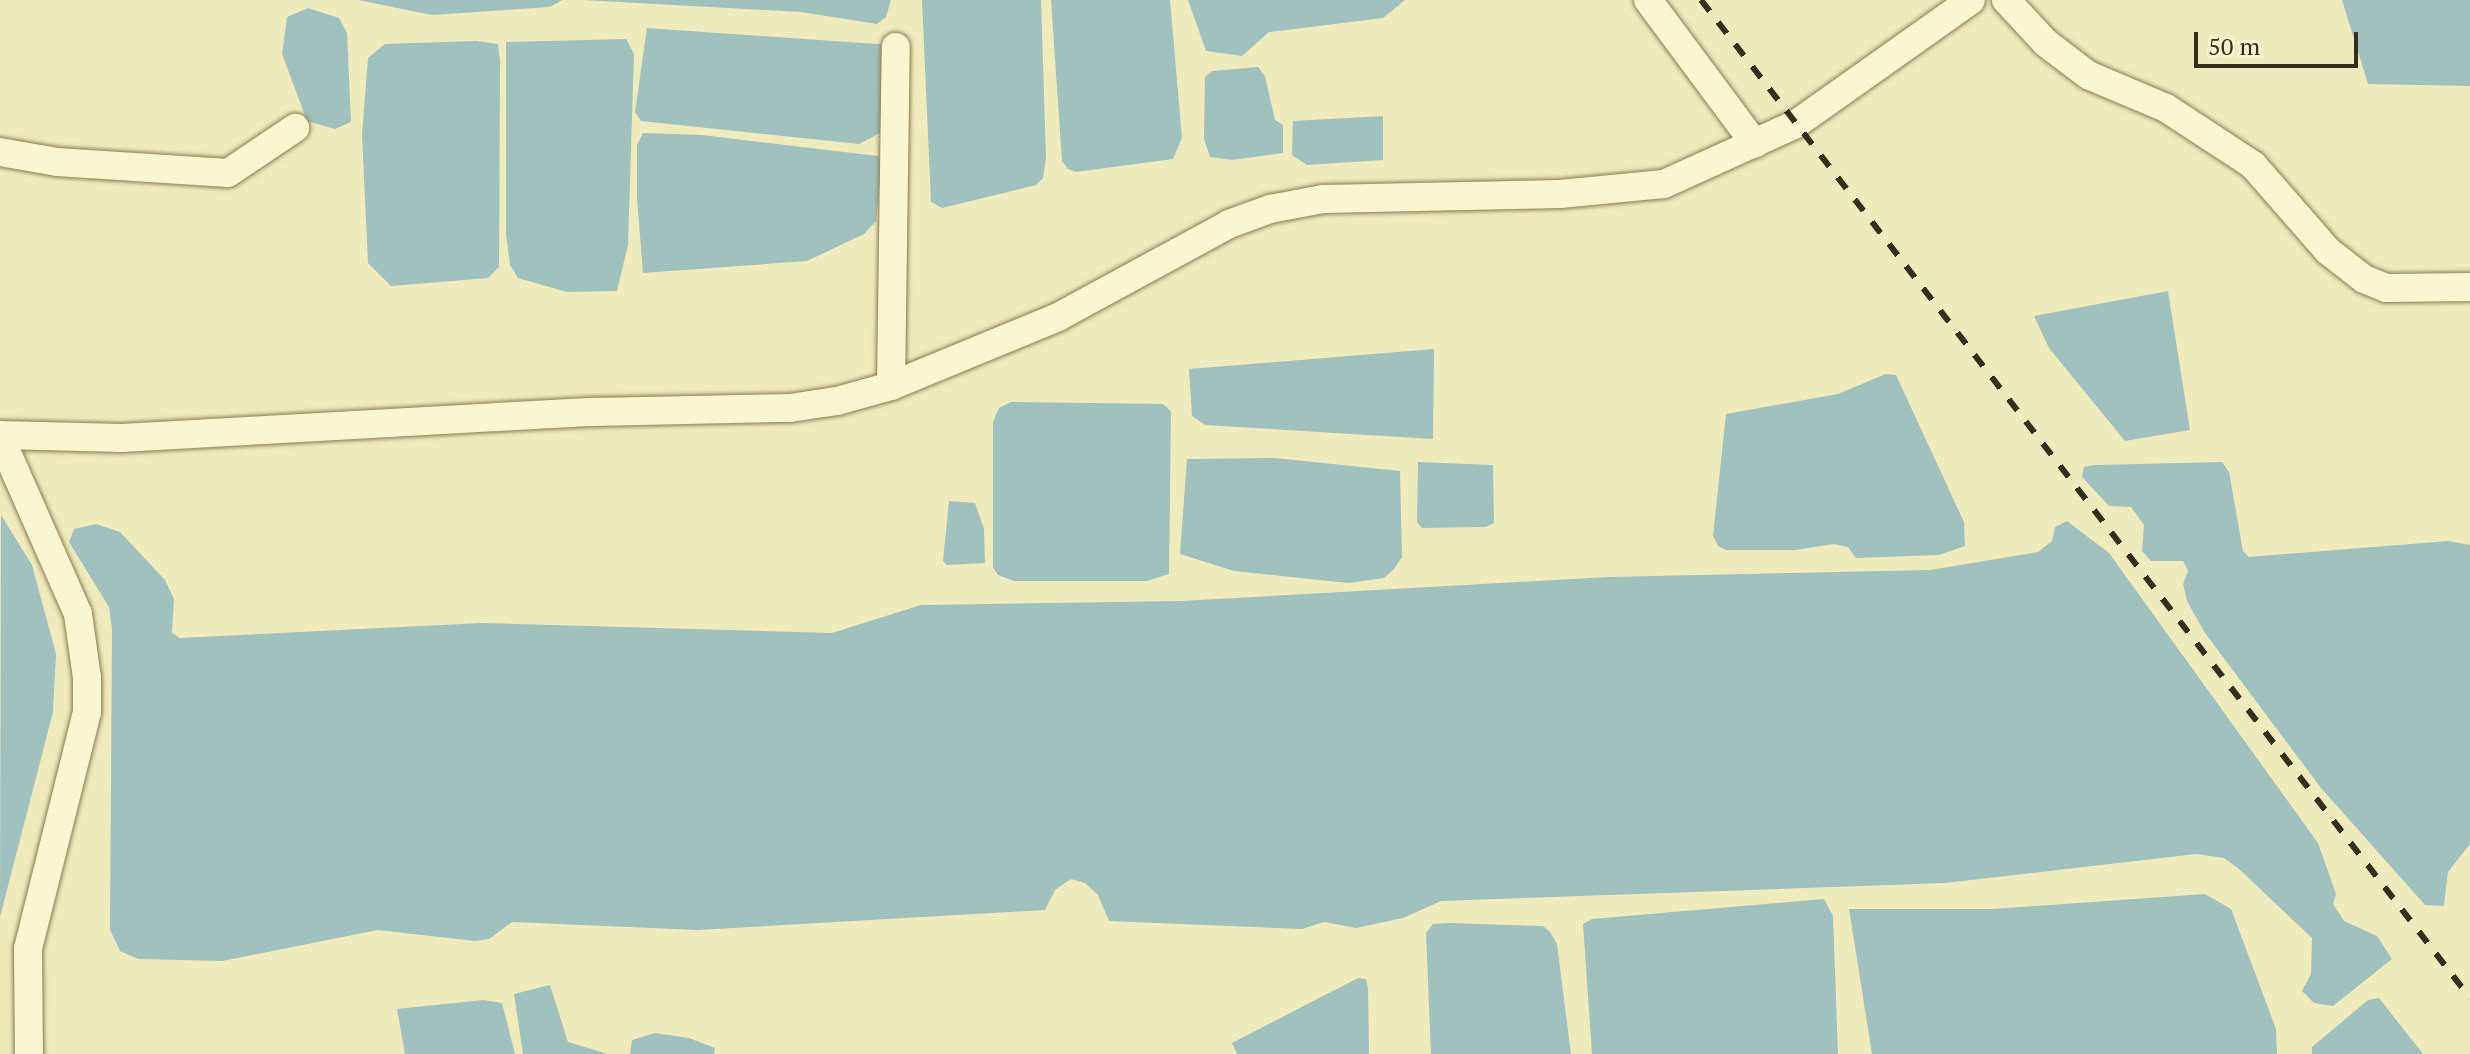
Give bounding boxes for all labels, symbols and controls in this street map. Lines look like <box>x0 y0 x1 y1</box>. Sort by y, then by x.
scale bar <box>2198 16 2362 66</box>
text: 50 m <box>2208 30 2260 62</box>

